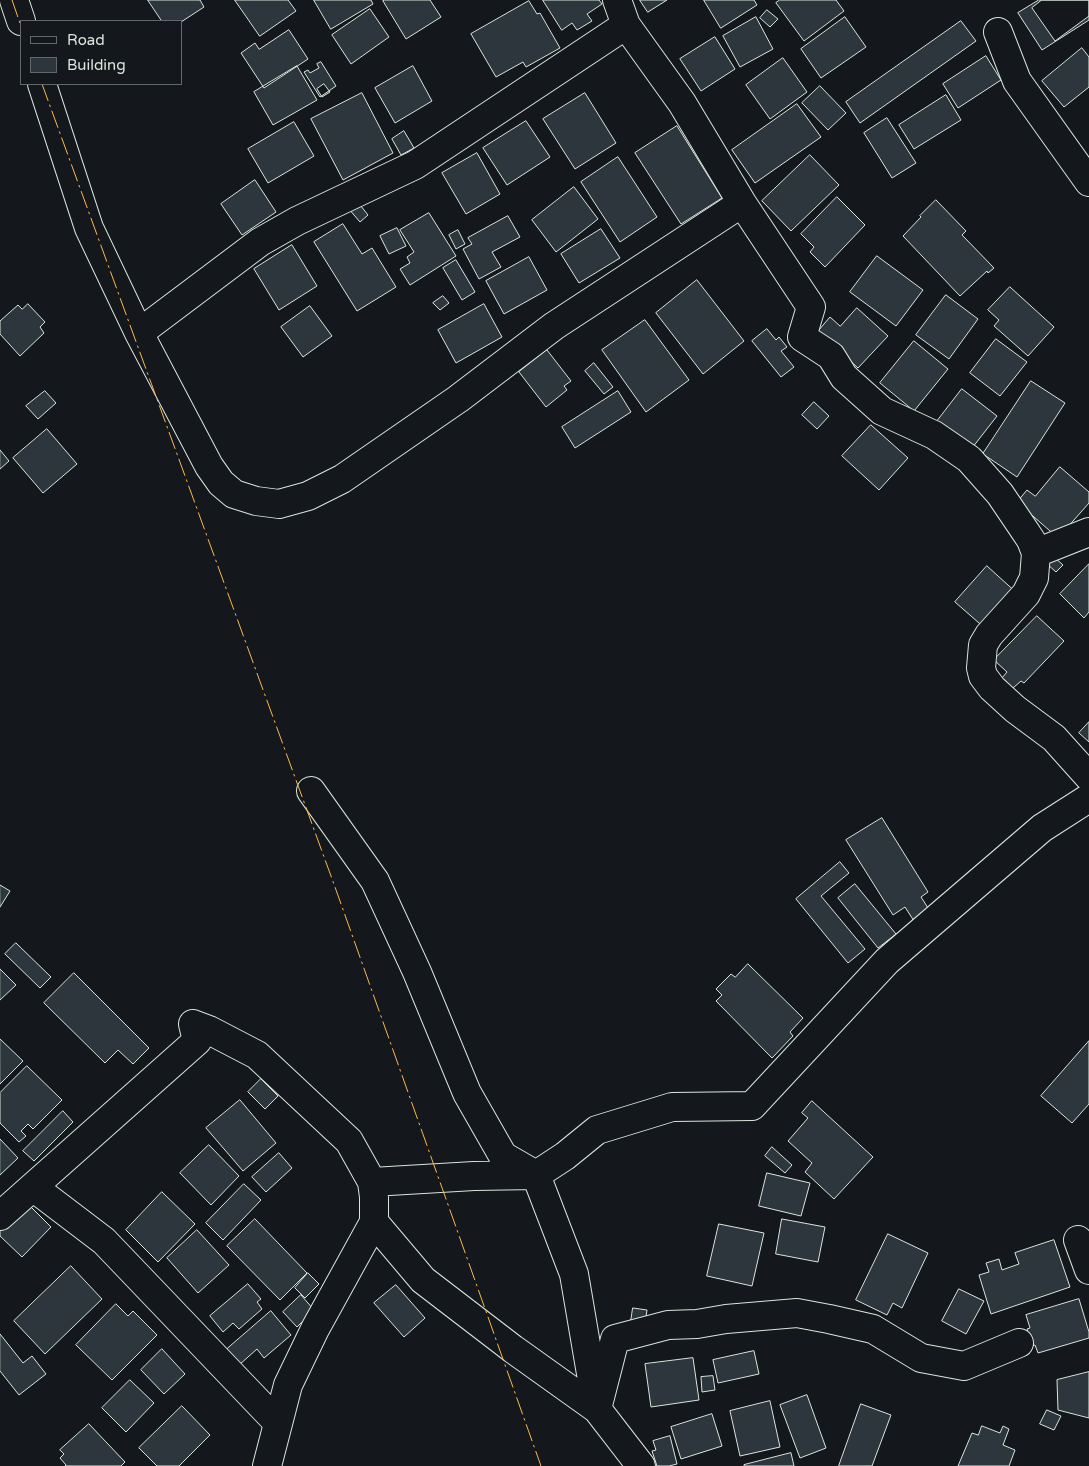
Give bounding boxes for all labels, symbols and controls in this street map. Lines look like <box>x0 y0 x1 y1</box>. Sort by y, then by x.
legend <box>20 20 182 85</box>
text: Road <box>67 31 105 49</box>
text: Building <box>67 56 126 74</box>

